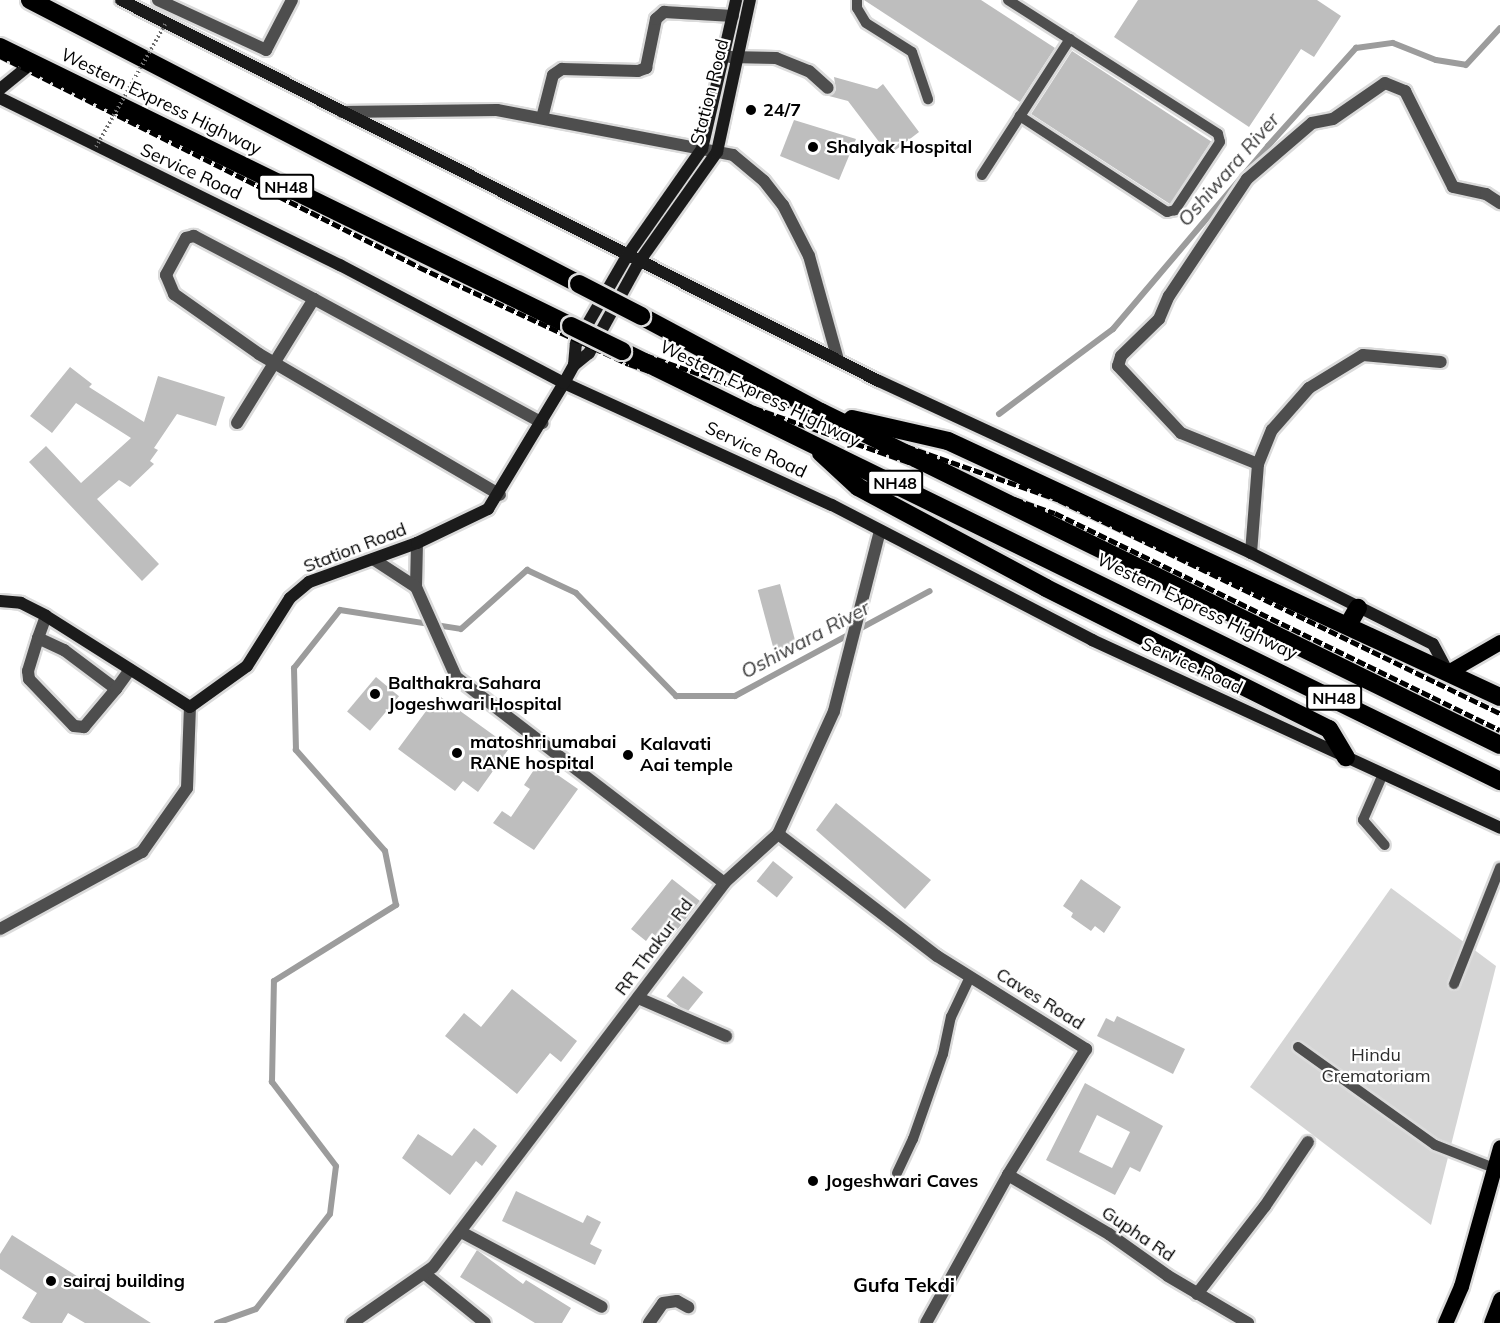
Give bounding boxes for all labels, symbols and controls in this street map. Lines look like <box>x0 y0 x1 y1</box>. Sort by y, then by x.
street label: Station Road <box>686 37 734 147</box>
street label: Western Express Highway <box>57 44 265 160</box>
place label: 24/7 <box>763 99 801 121</box>
marker: 24/7 <box>744 103 758 117</box>
water label: Oshiwara River <box>1172 107 1284 231</box>
place label: Shalyak Hospital <box>826 136 972 158</box>
marker: Shalyak Hospital <box>804 138 822 156</box>
street label: Service Road <box>137 139 245 205</box>
road number: NH48 <box>258 174 314 200</box>
street label: Western Express Highway <box>656 336 864 452</box>
street label: Service Road <box>702 417 810 483</box>
road number: NH48 <box>866 470 924 496</box>
street label: Station Road <box>300 518 410 578</box>
street label: Western Express Highway <box>1093 549 1301 665</box>
water label: Oshiwara River <box>736 595 874 683</box>
street label: Service Road <box>1138 633 1246 699</box>
place label: Balthakra Sahara Jogeshwari Hospital <box>388 673 562 716</box>
marker: Balthakra Sahara Jogeshwari Hospital <box>366 685 384 703</box>
road number: NH48 <box>1306 685 1362 711</box>
place label: matoshri umabai RANE hospital <box>470 732 616 774</box>
place label: Kalavati Aai temple <box>640 734 733 777</box>
marker: matoshri umabai RANE hospital <box>448 744 466 762</box>
marker: Kalavati Aai temple <box>621 748 635 762</box>
street label: RR Thakur Rd <box>611 894 697 1000</box>
street label: Caves Road <box>992 963 1088 1035</box>
park label: Hindu Crematoriam <box>1321 1045 1431 1088</box>
place label: Jogeshwari Caves <box>825 1170 978 1192</box>
marker: Jogeshwari Caves <box>806 1174 820 1188</box>
street label: Gupha Rd <box>1097 1202 1179 1266</box>
place label: sairaj building <box>63 1270 185 1292</box>
district label: Gufa Tekdi <box>853 1272 955 1296</box>
marker: sairaj building <box>44 1274 58 1288</box>

